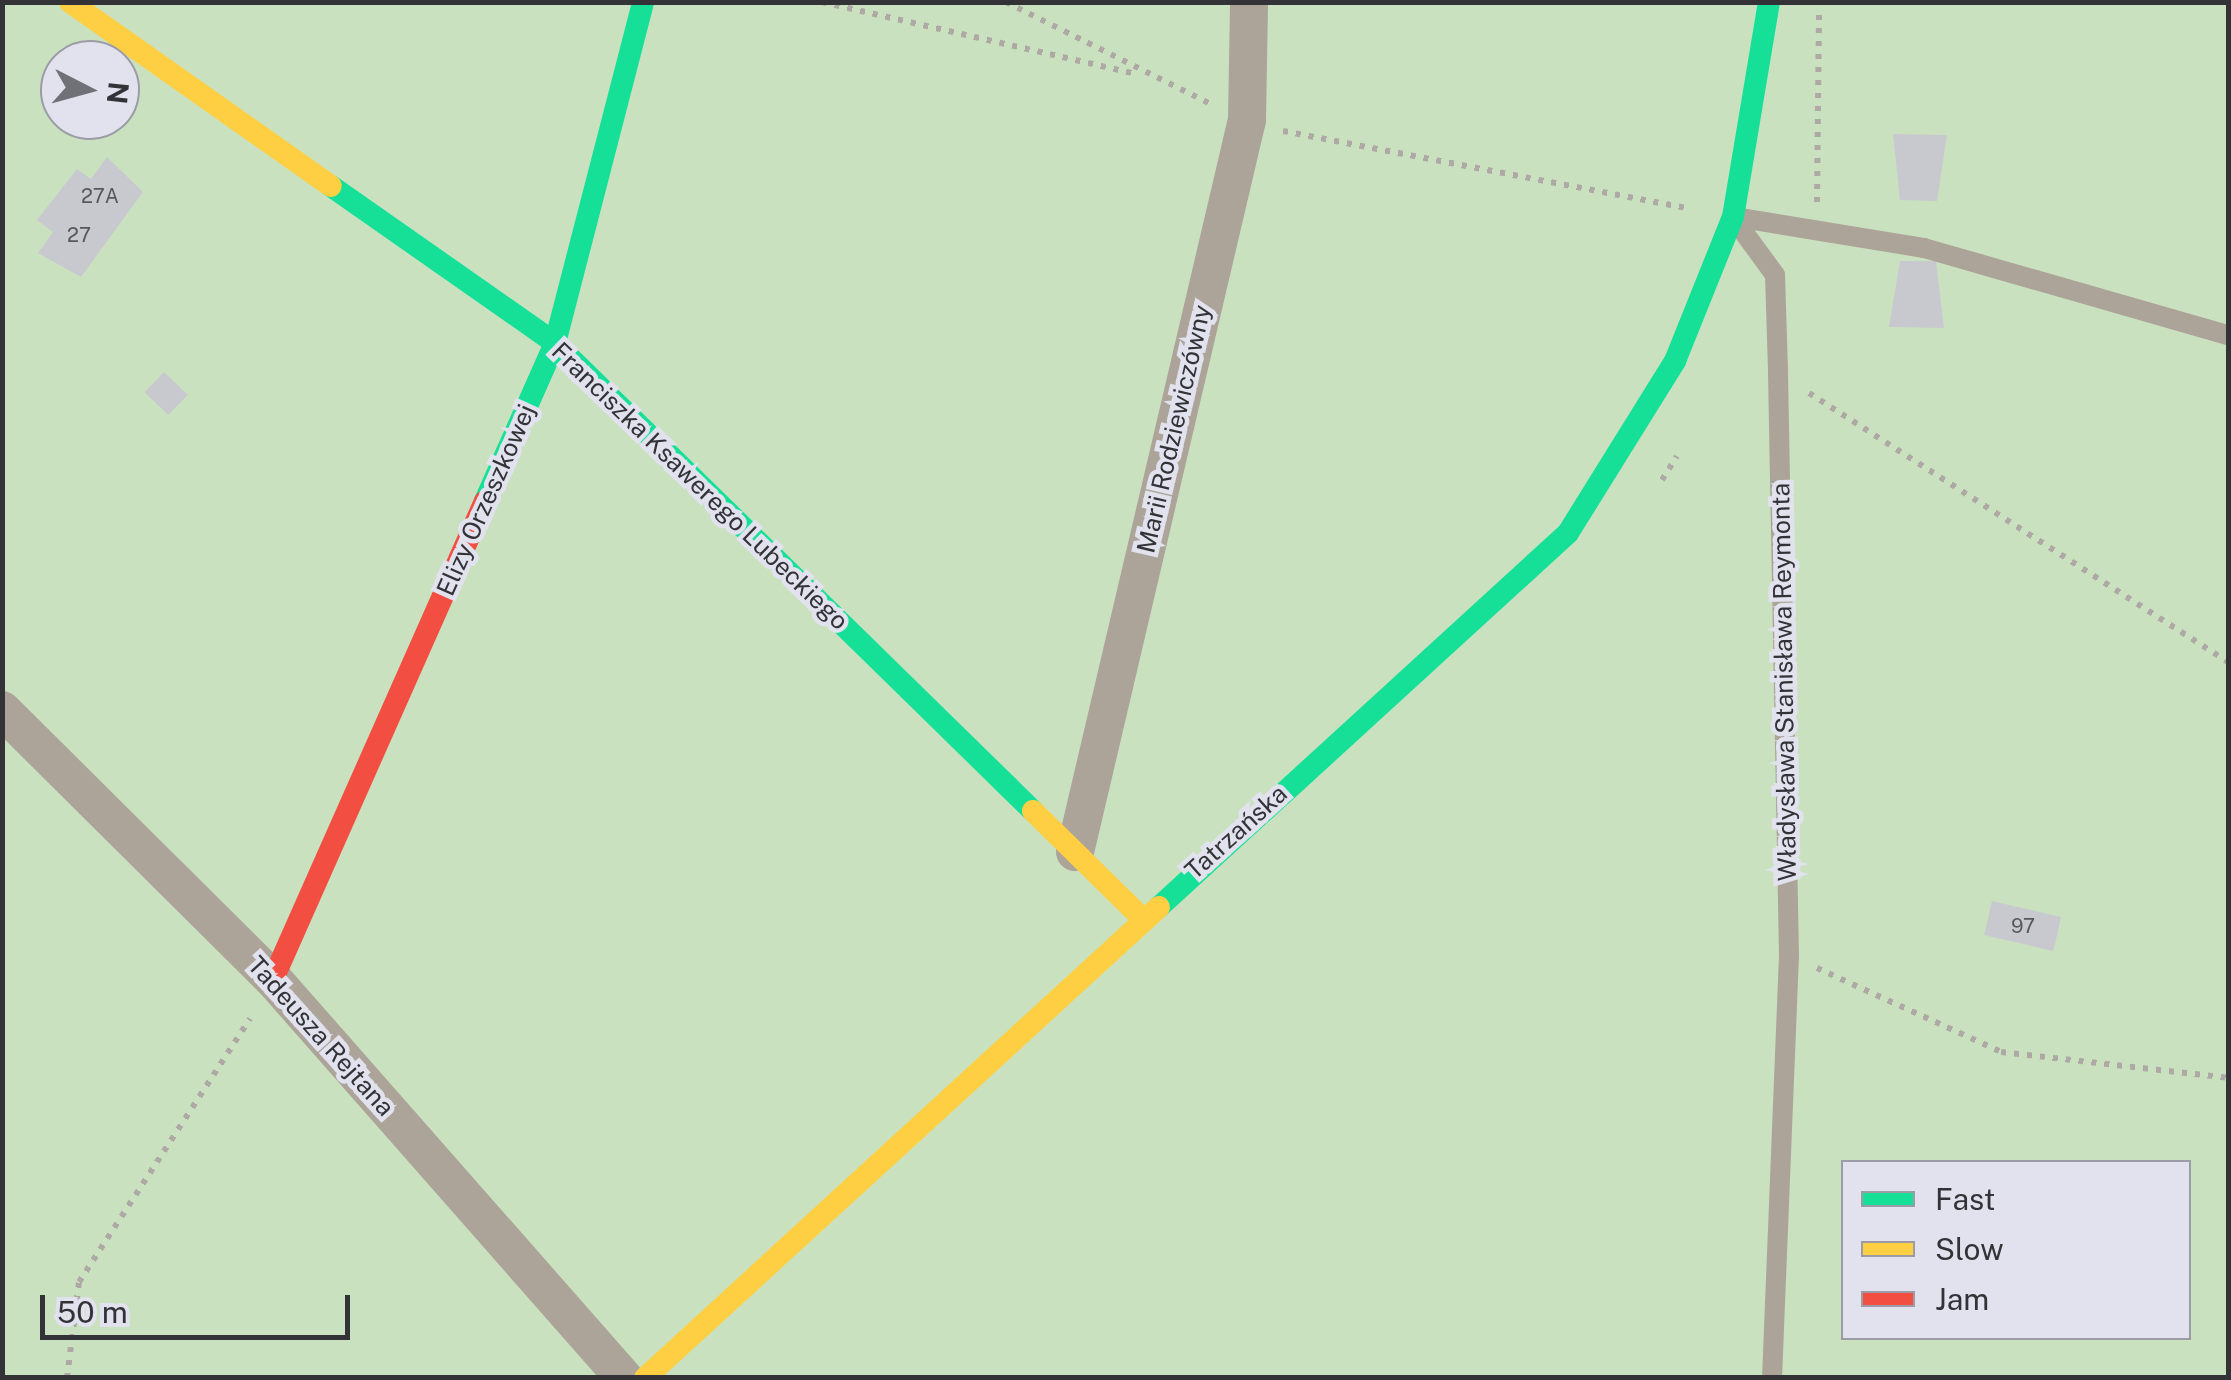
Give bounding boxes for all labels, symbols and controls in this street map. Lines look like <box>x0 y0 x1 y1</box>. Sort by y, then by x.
north arrow <box>40 40 140 140</box>
text: N <box>101 80 136 106</box>
house number: 27A <box>81 184 119 208</box>
house number: 27 <box>67 223 91 247</box>
street label: Marii Rodziewiczówny <box>1131 302 1217 556</box>
street label: Franciszka Ksawerego Lubeckiego <box>545 336 855 636</box>
street label: Elizy Orzeszkowej <box>430 400 542 600</box>
street label: Władysława Stanisława Reymonta <box>1766 483 1802 881</box>
street label: Tatrzańska <box>1179 778 1293 886</box>
house number: 97 <box>2011 914 2035 938</box>
street label: Tadeusza Rejtana <box>242 950 400 1122</box>
legend <box>1841 1160 2191 1340</box>
text: Fast <box>1935 1181 1995 1217</box>
text: Slow <box>1935 1231 2004 1267</box>
scale bar <box>45 1275 355 1337</box>
text: Jam <box>1935 1281 1989 1317</box>
text: 50 m <box>57 1294 128 1330</box>

